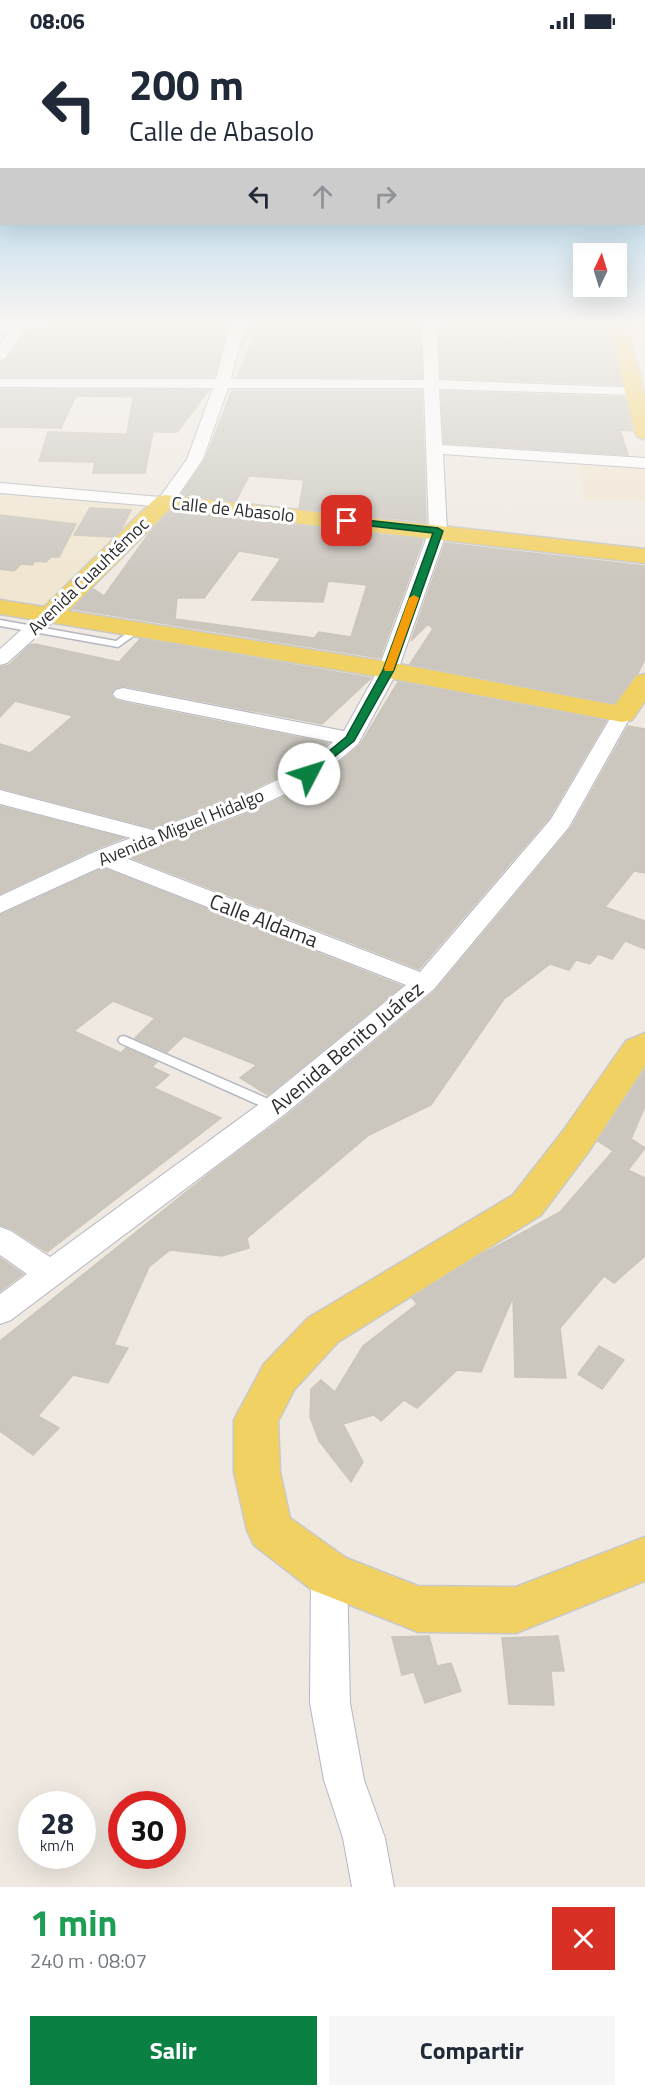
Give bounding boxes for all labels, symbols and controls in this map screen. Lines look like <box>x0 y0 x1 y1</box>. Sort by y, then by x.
text: 08:06 <box>30 4 85 38</box>
text: 200 m <box>129 52 244 116</box>
icon: left <box>30 66 108 144</box>
text: Calle de Abasolo <box>129 110 314 151</box>
icon: left <box>243 180 276 213</box>
icon: ahead <box>306 180 339 213</box>
icon: right <box>369 180 402 213</box>
north arrow <box>573 243 627 297</box>
map controls <box>573 243 627 297</box>
street label: Calle de Abasolo <box>170 489 296 529</box>
pin <box>321 495 372 546</box>
icon: arrive <box>330 504 363 537</box>
street label: Avenida Cuauhtémoc <box>21 511 155 641</box>
position arrow <box>277 742 341 806</box>
street label: Avenida Miguel Hidalgo <box>94 781 268 873</box>
street label: Calle Aldama <box>205 885 323 956</box>
street label: Avenida Benito Juárez <box>262 973 430 1121</box>
speed limit sign: 30 <box>108 1791 186 1869</box>
text: 28 <box>40 1800 74 1846</box>
text: km/h <box>40 1834 74 1857</box>
text: 1 min <box>30 1895 117 1950</box>
button: close <box>552 1907 615 1970</box>
text: 240 m · 08:07 <box>30 1945 147 1976</box>
button: Salir <box>30 2016 317 2085</box>
button: Compartir <box>329 2016 615 2085</box>

